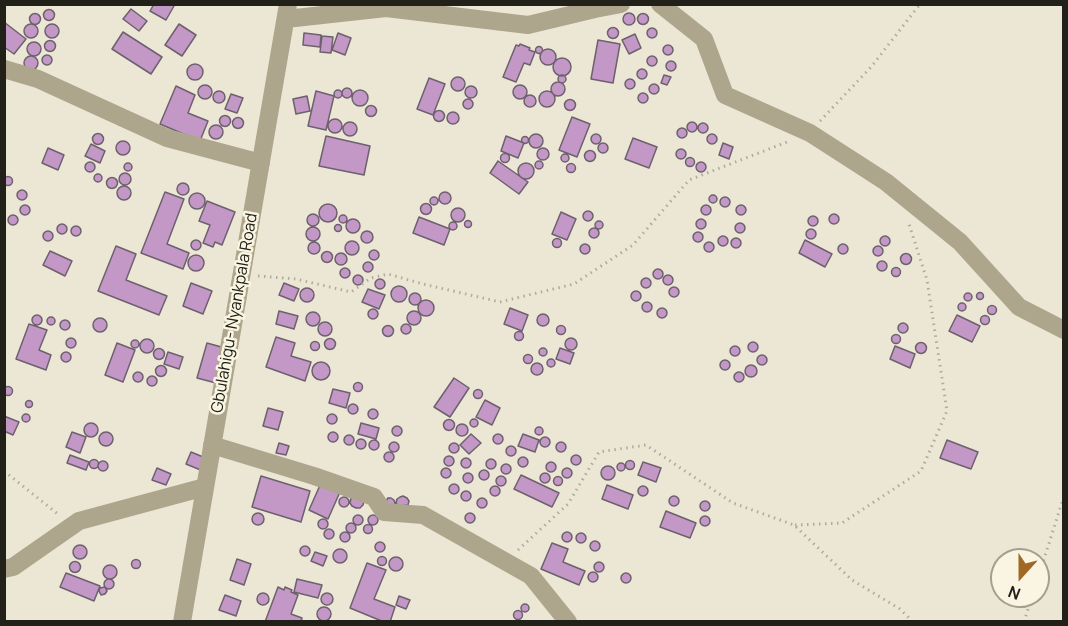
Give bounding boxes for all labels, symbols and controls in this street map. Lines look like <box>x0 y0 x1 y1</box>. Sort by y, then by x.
street label: Gbulahigu- Nyankpala Road <box>208 212 262 414</box>
north arrow <box>990 548 1050 608</box>
text: N <box>1005 581 1024 605</box>

